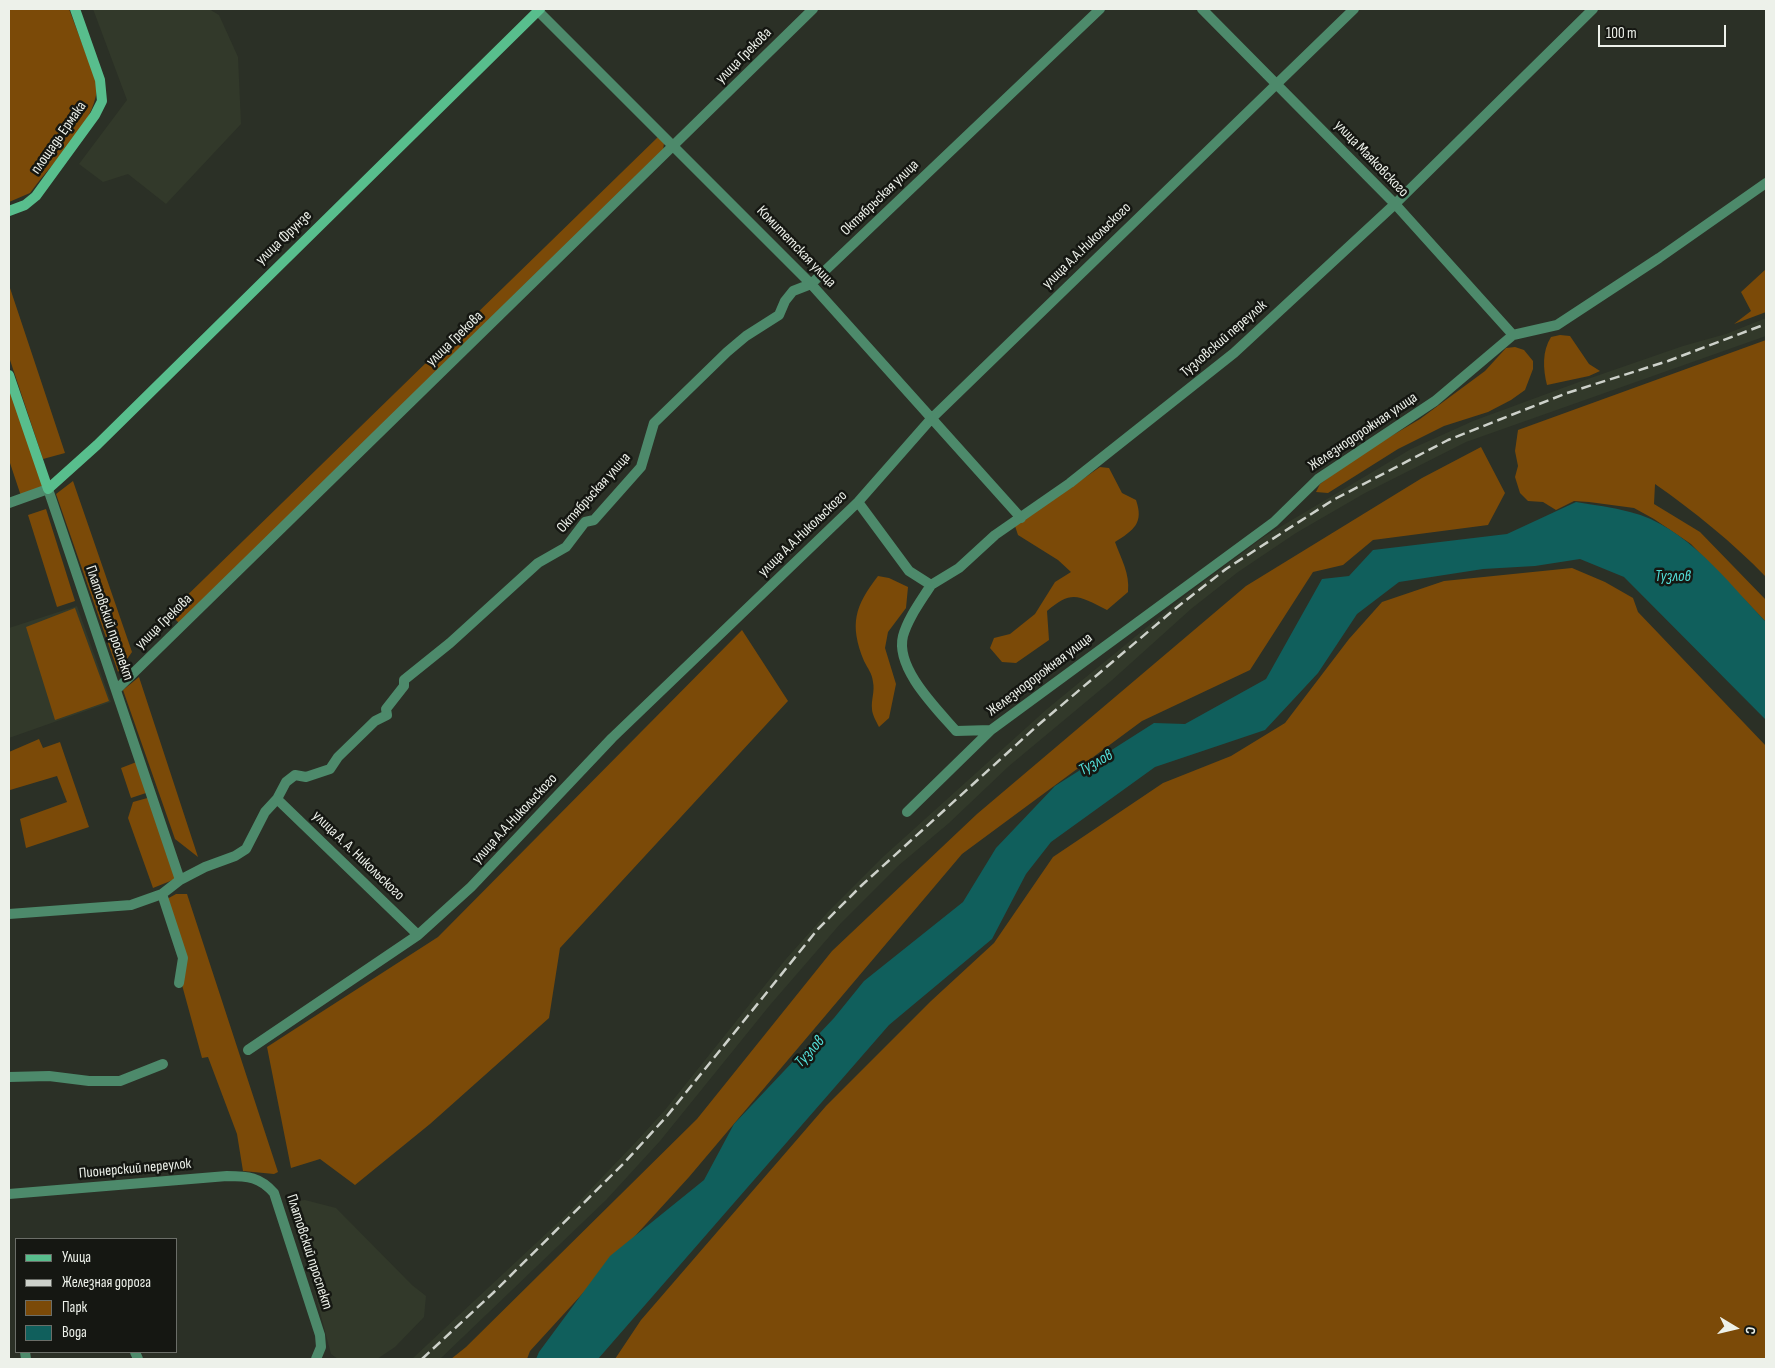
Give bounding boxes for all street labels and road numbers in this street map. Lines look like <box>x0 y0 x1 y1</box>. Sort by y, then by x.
street label: улица Грекова <box>712 24 776 88</box>
street label: площадь Ермака <box>27 98 91 178</box>
street label: улица Маяковского <box>1330 117 1412 201</box>
street label: Октябрьская улица <box>837 156 923 240</box>
street label: улица А.А.Никольского <box>1039 199 1135 293</box>
street label: Комитетская улица <box>752 202 840 292</box>
street label: улица Фрунзе <box>252 207 316 269</box>
street label: Тузловский переулок <box>1177 297 1271 381</box>
street label: улица Грекова <box>423 308 487 370</box>
street label: Железнодорожная улица <box>1305 389 1421 475</box>
street label: Октябрьская улица <box>553 449 635 537</box>
street label: улица А.А.Никольского <box>755 487 851 581</box>
street label: Платовский проспект <box>81 563 137 683</box>
street label: улица Грекова <box>132 591 196 653</box>
street label: Железнодорожная улица <box>984 629 1096 721</box>
street label: улица А.А.Никольского <box>469 770 561 868</box>
street label: улица А. А. Никольского <box>308 807 408 905</box>
street label: Пионерский переулок <box>78 1155 192 1183</box>
street label: Платовский проспект <box>282 1192 336 1312</box>

